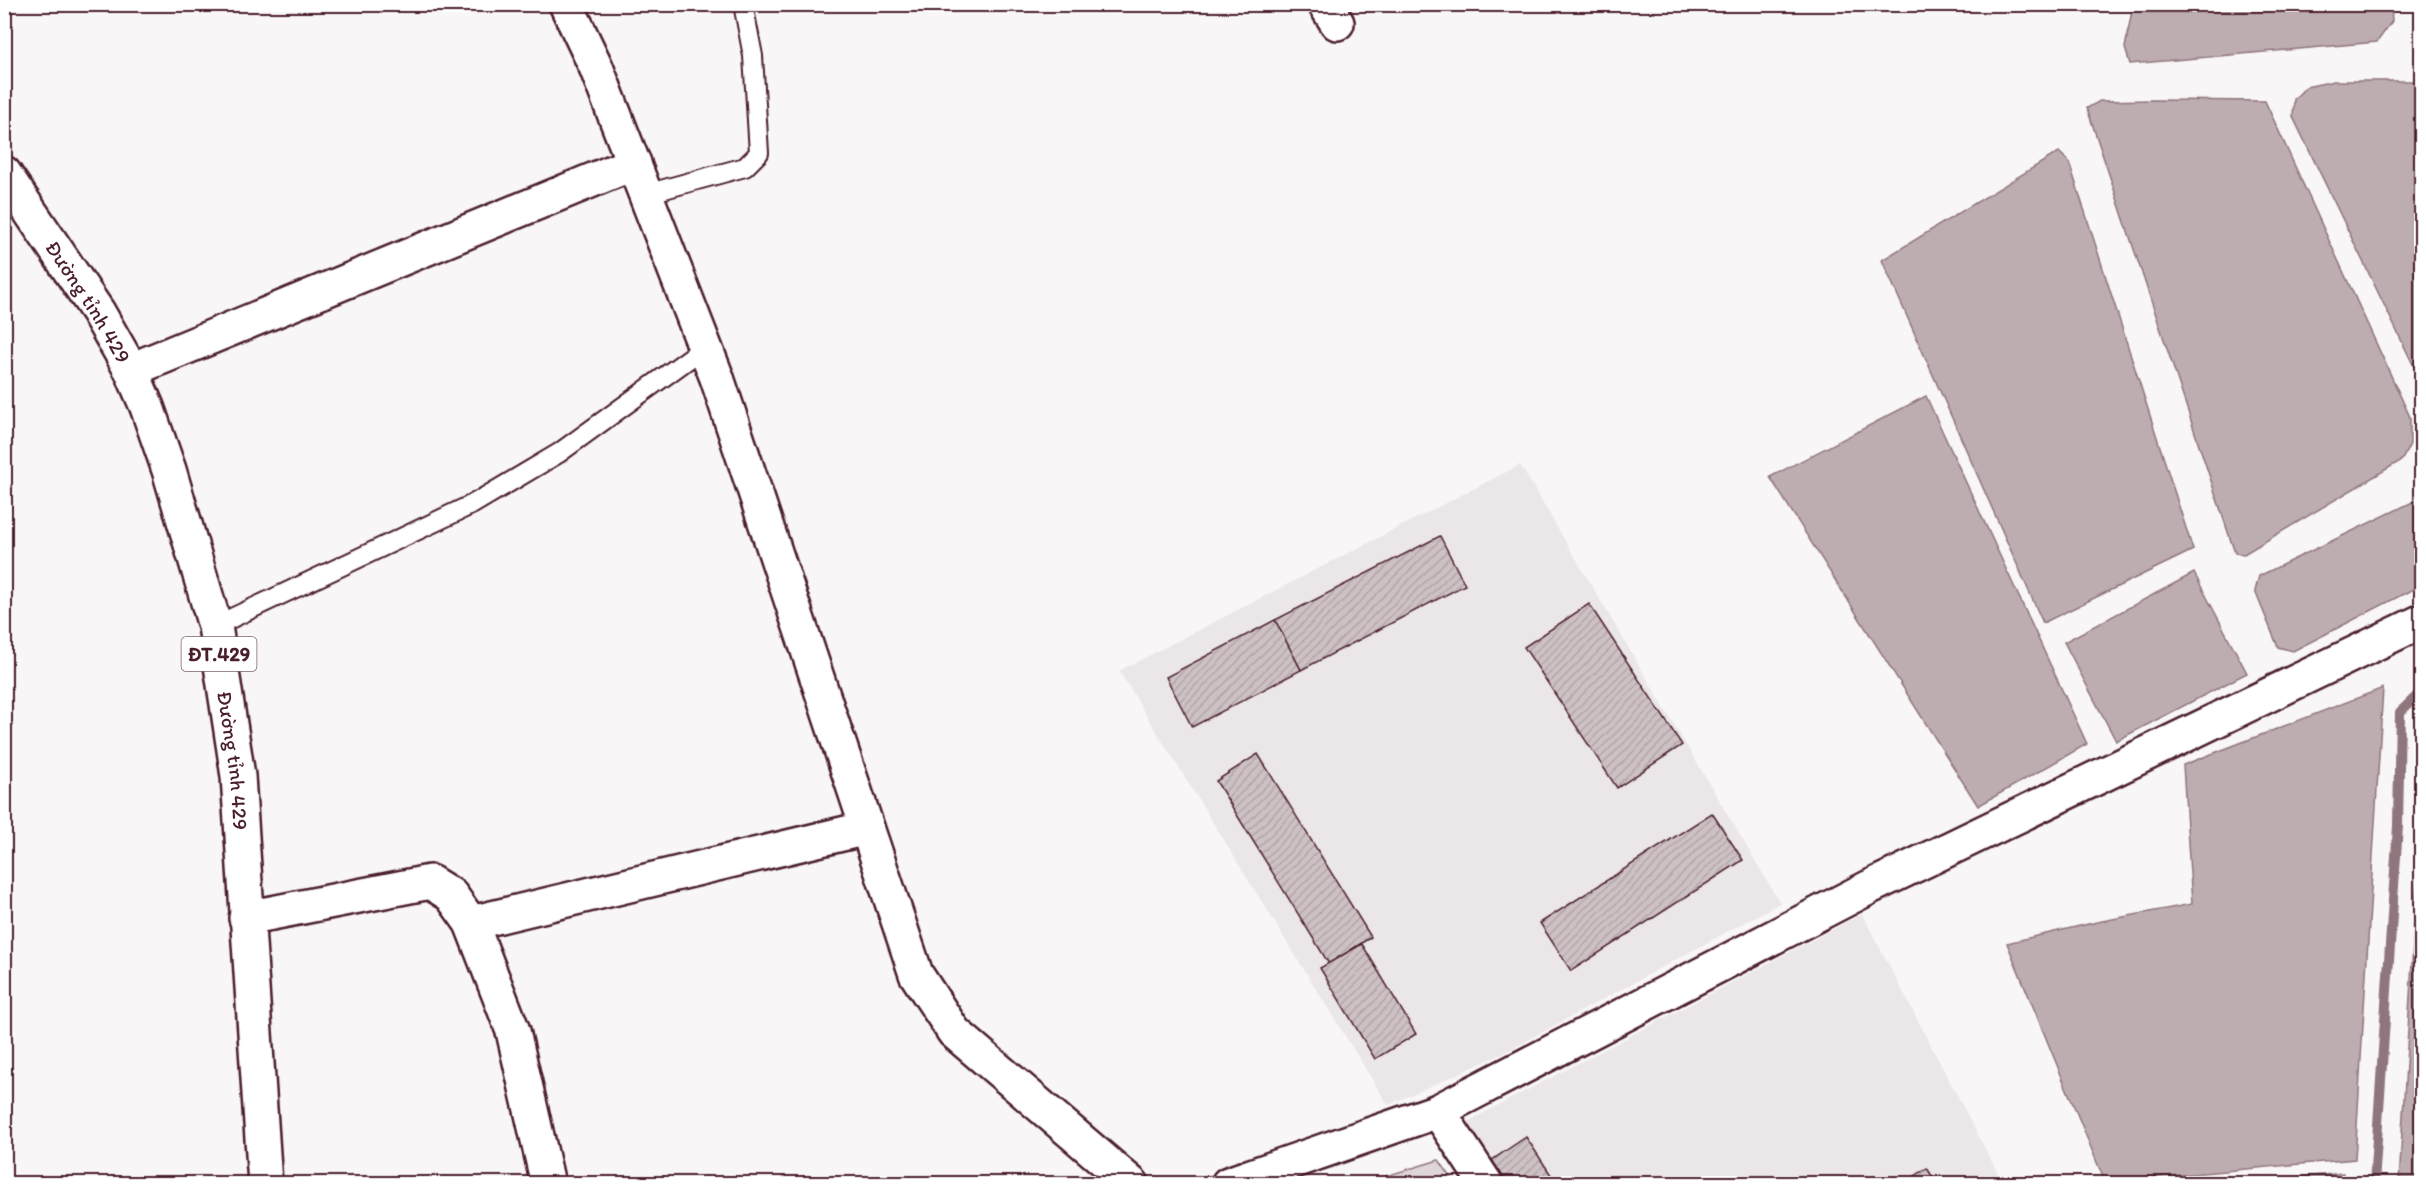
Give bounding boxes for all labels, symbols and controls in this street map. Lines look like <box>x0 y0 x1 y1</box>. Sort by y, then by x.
street label: Đường tỉnh 429 <box>41 236 137 367</box>
road number: ĐT.429 <box>182 637 256 671</box>
street label: Đường tỉnh 429 <box>213 689 254 831</box>

